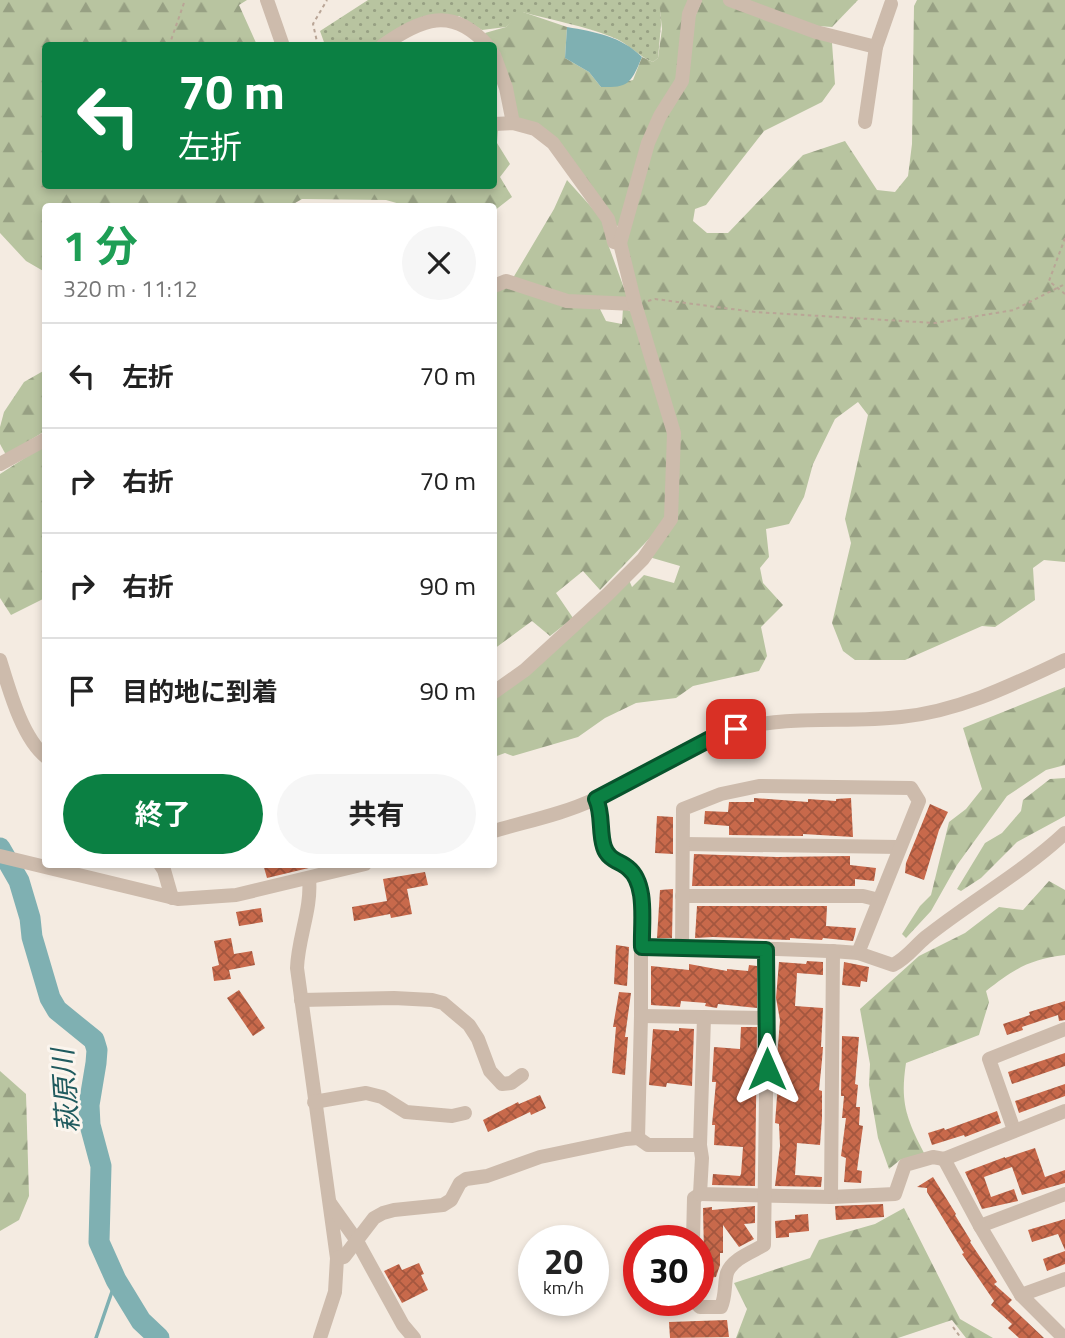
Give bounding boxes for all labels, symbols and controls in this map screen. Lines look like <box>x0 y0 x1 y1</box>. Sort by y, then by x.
text: 70 m <box>178 53 285 128</box>
icon: left <box>63 70 154 161</box>
text: 左折 <box>178 122 242 170</box>
text: 1 分 <box>63 213 138 277</box>
button: close <box>402 226 476 300</box>
text: 320 m · 11:12 <box>63 271 198 306</box>
text: 70 m <box>419 356 476 395</box>
icon: left <box>63 357 101 395</box>
text: 左折 <box>122 357 174 396</box>
text: 70 m <box>419 461 476 500</box>
icon: right <box>63 462 101 500</box>
text: 右折 <box>122 462 174 501</box>
text: 90 m <box>419 566 476 605</box>
icon: right <box>63 567 101 605</box>
text: 右折 <box>122 567 174 606</box>
text: 90 m <box>419 671 476 710</box>
icon: arrive <box>63 672 101 710</box>
text: 目的地に到着 <box>122 672 278 711</box>
pin <box>706 699 766 759</box>
icon: arrive <box>717 710 755 748</box>
button: 終了 <box>63 774 263 854</box>
button: 共有 <box>277 774 476 854</box>
position arrow <box>730 1032 804 1106</box>
water label: 萩原川 <box>40 1045 89 1134</box>
speed limit sign: 30 <box>623 1225 714 1316</box>
text: 20 <box>544 1234 583 1288</box>
text: km/h <box>543 1274 584 1301</box>

